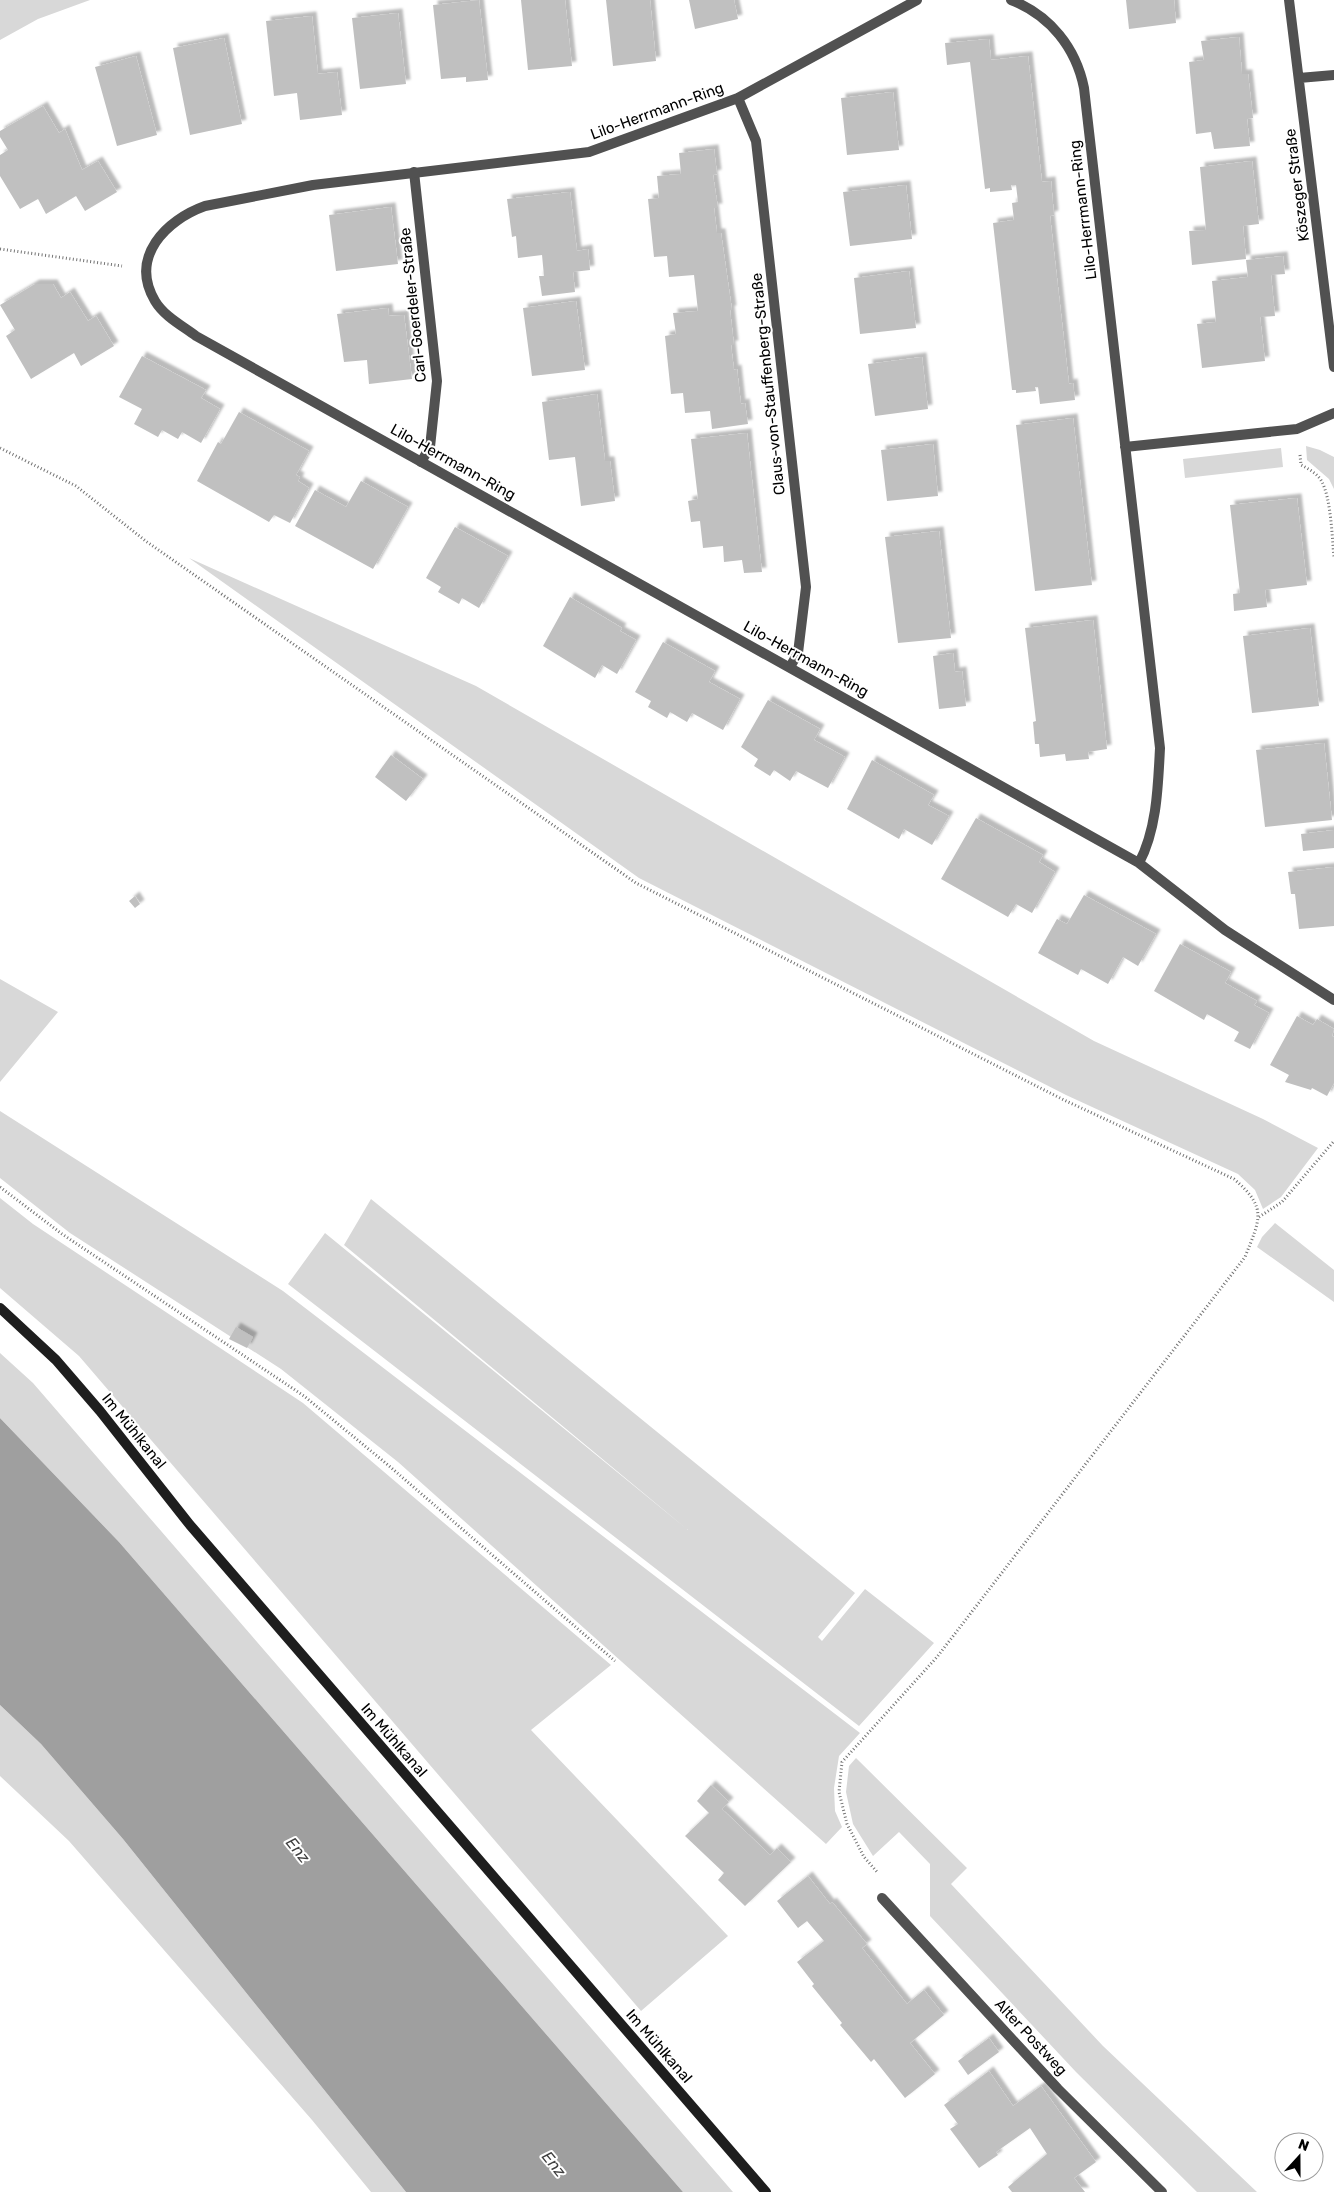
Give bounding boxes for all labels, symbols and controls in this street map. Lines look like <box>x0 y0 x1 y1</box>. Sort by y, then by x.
street label: Lilo-Herrmann-Ring <box>588 79 726 143</box>
street label: Köszeger Straße <box>1281 128 1313 242</box>
street label: Lilo-Herrmann-Ring <box>1066 139 1100 281</box>
street label: Carl-Goerdeler-Straße <box>396 227 430 383</box>
street label: Claus-von-Stauffenberg-Straße <box>747 272 789 496</box>
street label: Lilo-Herrmann-Ring <box>387 420 519 504</box>
street label: Lilo-Herrmann-Ring <box>740 617 872 701</box>
street label: Im Mühlkanal <box>98 1390 170 1472</box>
street label: Im Mühlkanal <box>357 1699 431 1781</box>
water label: Enz <box>282 1833 314 1867</box>
street label: Alter Postweg <box>991 1995 1071 2079</box>
street label: Im Mühlkanal <box>622 2005 696 2087</box>
north arrow <box>1274 2132 1324 2182</box>
text: N <box>1296 2136 1311 2155</box>
water label: Enz <box>538 2147 570 2181</box>

